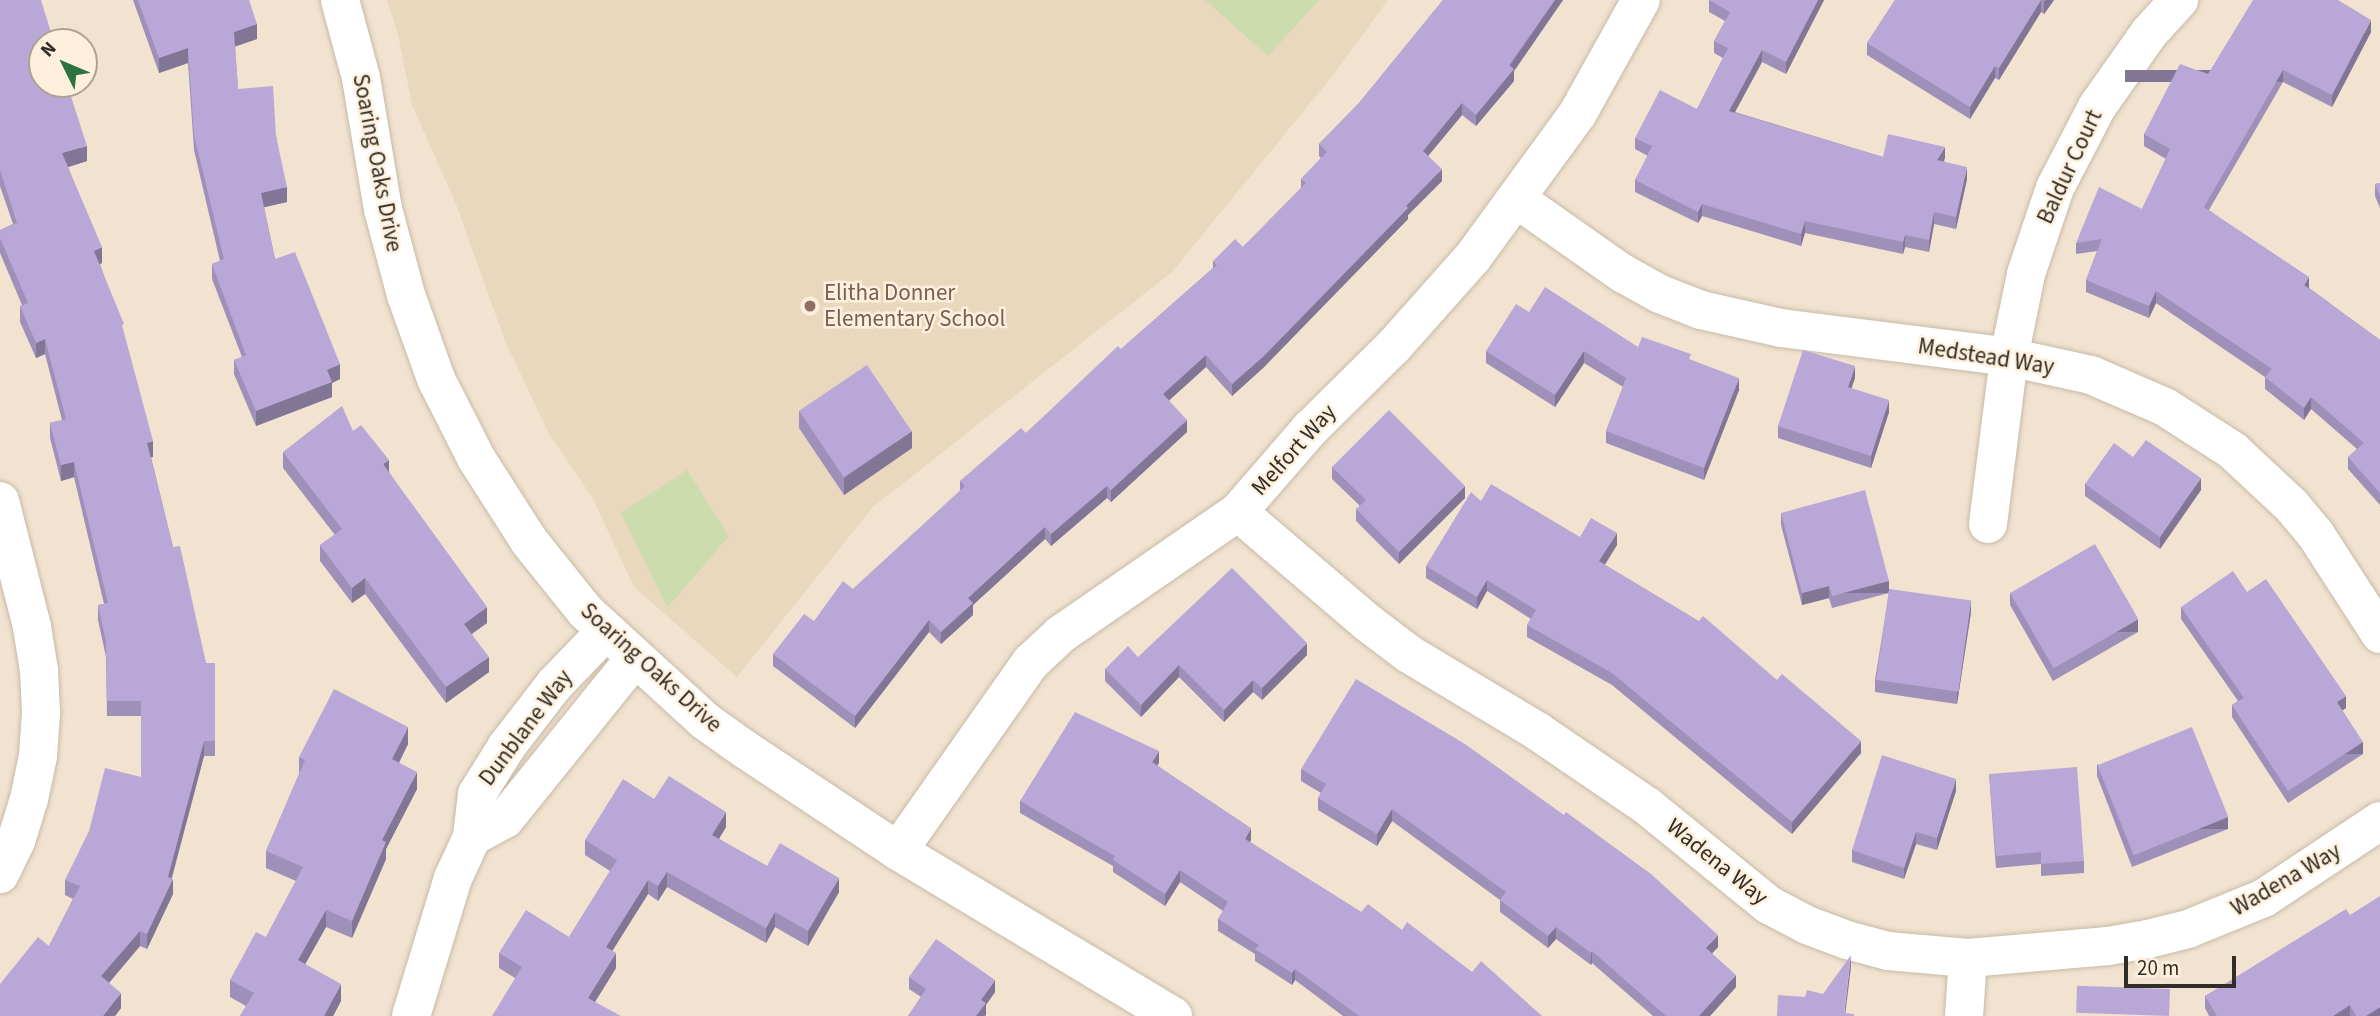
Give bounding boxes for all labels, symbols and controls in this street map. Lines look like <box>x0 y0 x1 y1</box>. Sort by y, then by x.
north arrow <box>28 28 98 98</box>
text: N <box>35 36 63 64</box>
street label: Soaring Oaks Drive <box>346 72 408 254</box>
street label: Baldur Court <box>2032 106 2108 228</box>
place label: Elitha Donner Elementary School <box>824 279 1005 333</box>
marker: Elitha Donner Elementary School <box>802 298 818 314</box>
street label: Medstead Way <box>1916 333 2056 381</box>
street label: Melfort Way <box>1246 399 1342 501</box>
street label: Soaring Oaks Drive <box>575 597 727 739</box>
street label: Dunblane Way <box>473 665 579 791</box>
street label: Wadena Way <box>1661 813 1773 911</box>
street label: Wadena Way <box>2226 837 2346 923</box>
scale bar <box>2128 942 2240 986</box>
text: 20 m <box>2137 953 2179 983</box>

